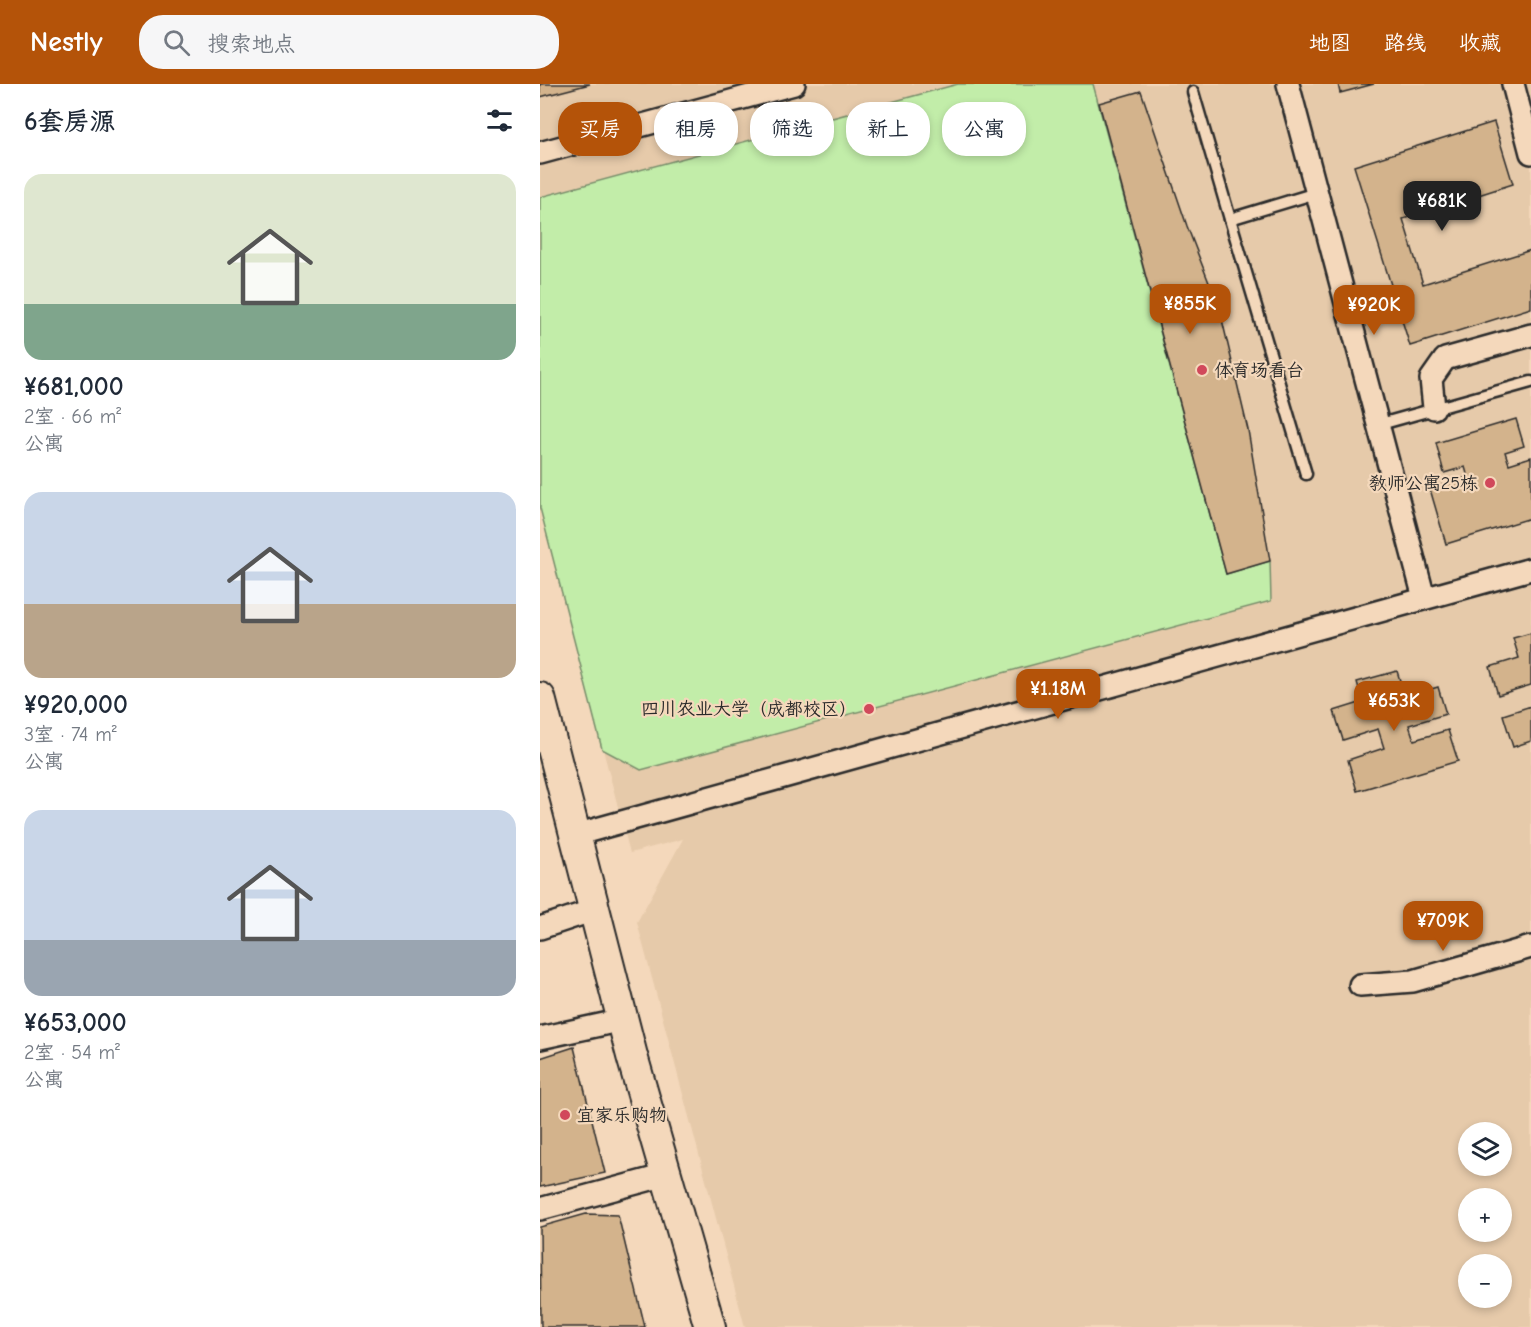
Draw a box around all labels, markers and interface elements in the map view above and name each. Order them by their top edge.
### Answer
search box [139,15,559,69]
text: Nestly [30,26,103,58]
icon: search [160,26,193,59]
text: 搜索地点 [208,31,296,57]
text: 地图 [1309,31,1351,55]
text: 路线 [1384,31,1426,55]
text: 收藏 [1459,31,1501,55]
chip: 买房 [558,102,642,156]
chip: 租房 [654,102,738,156]
chip: 筛选 [750,102,834,156]
chip: 新上 [846,102,930,156]
chip: 公寓 [942,102,1026,156]
icon: filters [483,104,516,137]
text: 6套房源 [24,107,116,137]
pin: ¥681K [1400,181,1484,232]
text: ¥681K [1417,189,1467,212]
icon: home [216,213,324,321]
pin: ¥855K [1148,284,1232,335]
pin: ¥920K [1332,285,1416,336]
text: ¥855K [1164,292,1216,315]
text: ¥920K [1348,293,1400,316]
place label: 体育场看台 [1214,360,1304,381]
marker: 体育场看台 [1195,363,1209,377]
text: ¥681,000 [24,372,124,402]
text: 2室 · 66 m² [24,405,121,428]
text: 公寓 [24,432,64,455]
place label: 教师公寓25栋 [1369,473,1478,494]
marker: 教师公寓25栋 [1483,476,1497,490]
icon: home [216,531,324,639]
pin: ¥1.18M [1009,669,1107,720]
text: ¥1.18M [1030,677,1086,700]
pin: ¥653K [1352,681,1436,732]
text: ¥653K [1368,689,1420,712]
text: ¥920,000 [24,690,128,720]
place label: 四川农业大学（成都校区） [641,699,857,720]
marker: 四川农业大学（成都校区） [862,702,876,716]
text: 3室 · 74 m² [24,723,117,746]
text: 公寓 [24,750,64,773]
icon: home [216,849,324,957]
pin: ¥709K [1401,901,1485,952]
text: ¥709K [1417,909,1469,932]
text: ¥653,000 [24,1008,127,1038]
text: 2室 · 54 m² [24,1041,120,1064]
text: 公寓 [24,1068,64,1091]
place label: 宜家乐购物 [577,1105,667,1126]
marker: 宜家乐购物 [558,1108,572,1122]
map controls [1458,1122,1512,1308]
button: layers [1458,1122,1512,1176]
button: + [1458,1188,1512,1242]
button: − [1458,1254,1512,1308]

